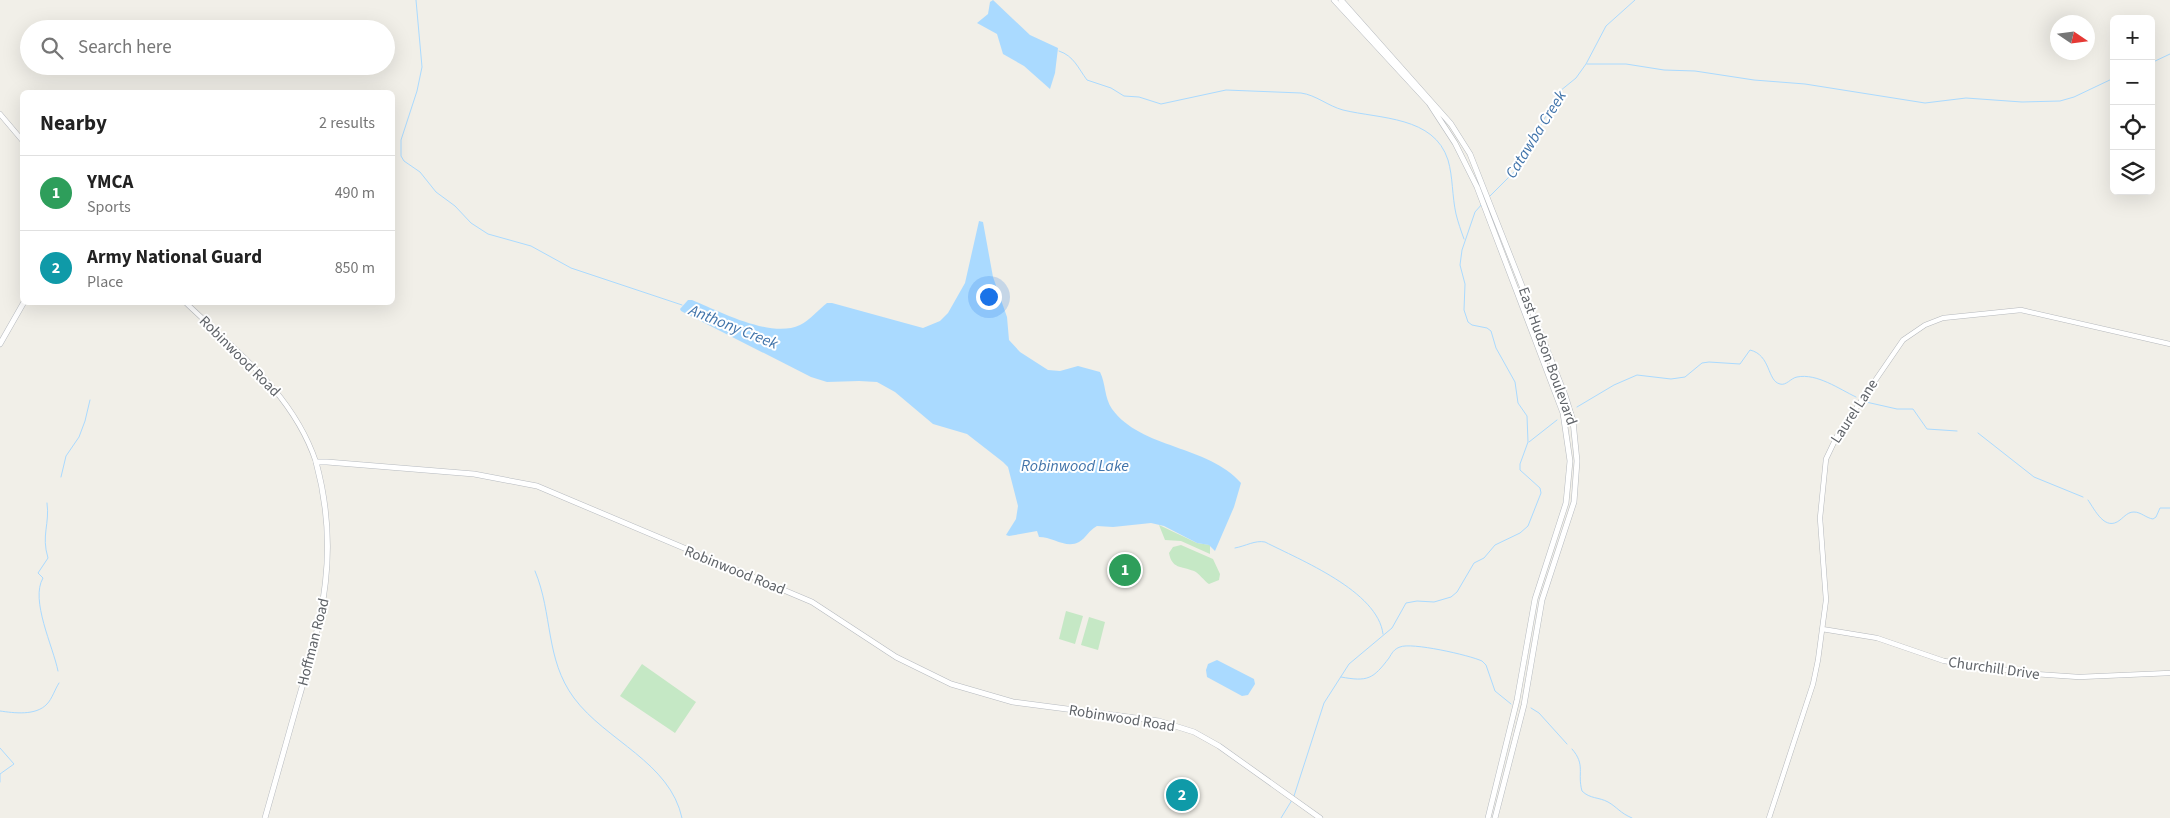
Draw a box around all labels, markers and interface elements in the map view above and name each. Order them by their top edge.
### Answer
north arrow [2050,15,2095,60]
map controls [2110,15,2155,195]
button: + [2110,15,2155,60]
search box [20,20,395,75]
icon: search [38,34,66,62]
text: Search here [78,34,172,61]
button: − [2110,60,2155,105]
water label: Catawba Creek [1500,86,1572,183]
button: locate [2110,105,2155,150]
text: Nearby [40,108,107,138]
text: 2 results [319,112,375,134]
button: layers [2110,150,2155,195]
text: YMCA [87,169,133,196]
text: 1 [52,182,60,204]
text: 490 m [335,182,375,204]
text: Sports [87,196,131,218]
text: Army National Guard [87,244,262,271]
text: 2 [52,257,60,279]
text: 850 m [335,257,375,279]
text: Place [87,271,123,293]
your location [976,284,1002,310]
street label: East Hudson Boulevard [1513,284,1582,428]
water label: Anthony Creek [685,299,782,355]
street label: Robinwood Road [194,311,285,402]
street label: Laurel Lane [1826,375,1883,448]
water label: Robinwood Lake [1021,455,1129,477]
street label: Robinwood Road [681,541,788,600]
pin: 1 [1109,551,1141,589]
street label: Hoffman Road [292,596,335,688]
street label: Churchill Drive [1947,652,2041,685]
street label: Robinwood Road [1067,700,1177,737]
pin: 2 [1166,776,1198,814]

